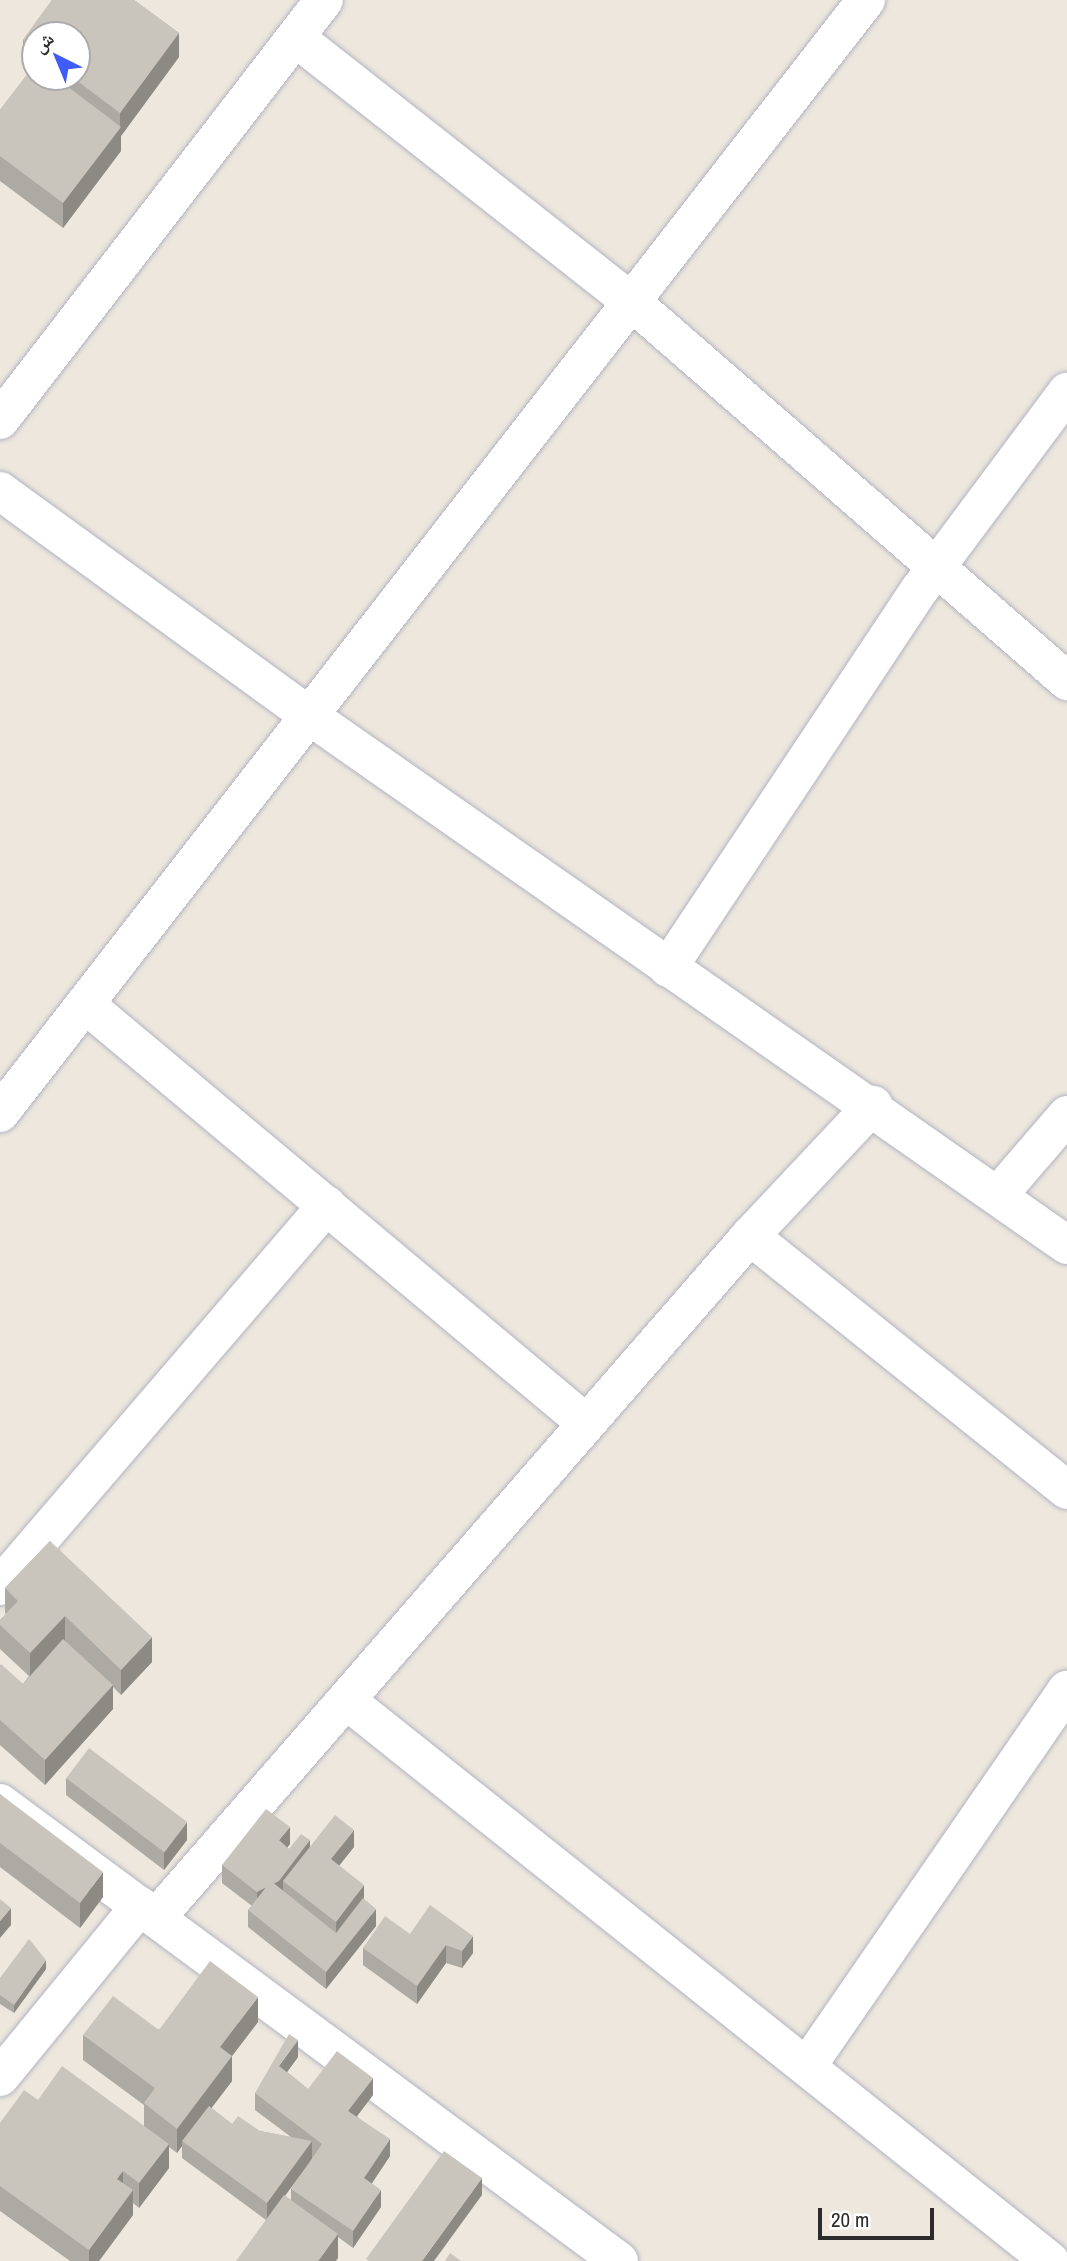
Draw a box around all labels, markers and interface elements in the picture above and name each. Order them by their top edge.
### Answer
north arrow [21,21,91,91]
text: ش [27,26,59,58]
scale bar [822,2194,937,2238]
text: 20 m [831,2205,869,2234]

